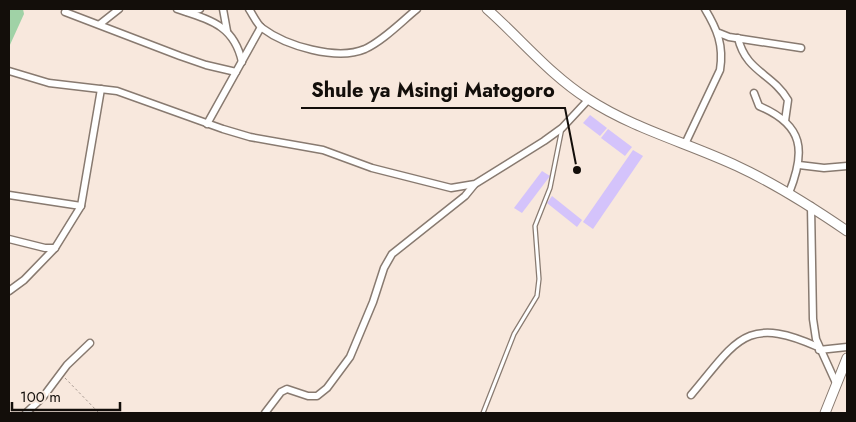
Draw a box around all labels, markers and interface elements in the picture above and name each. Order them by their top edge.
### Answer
callout: Shule ya Msingi Matogoro [301,73,565,108]
text: Shule ya Msingi Matogoro [311,76,555,105]
scale bar [12,380,120,412]
text: 100 m [20,386,61,408]

